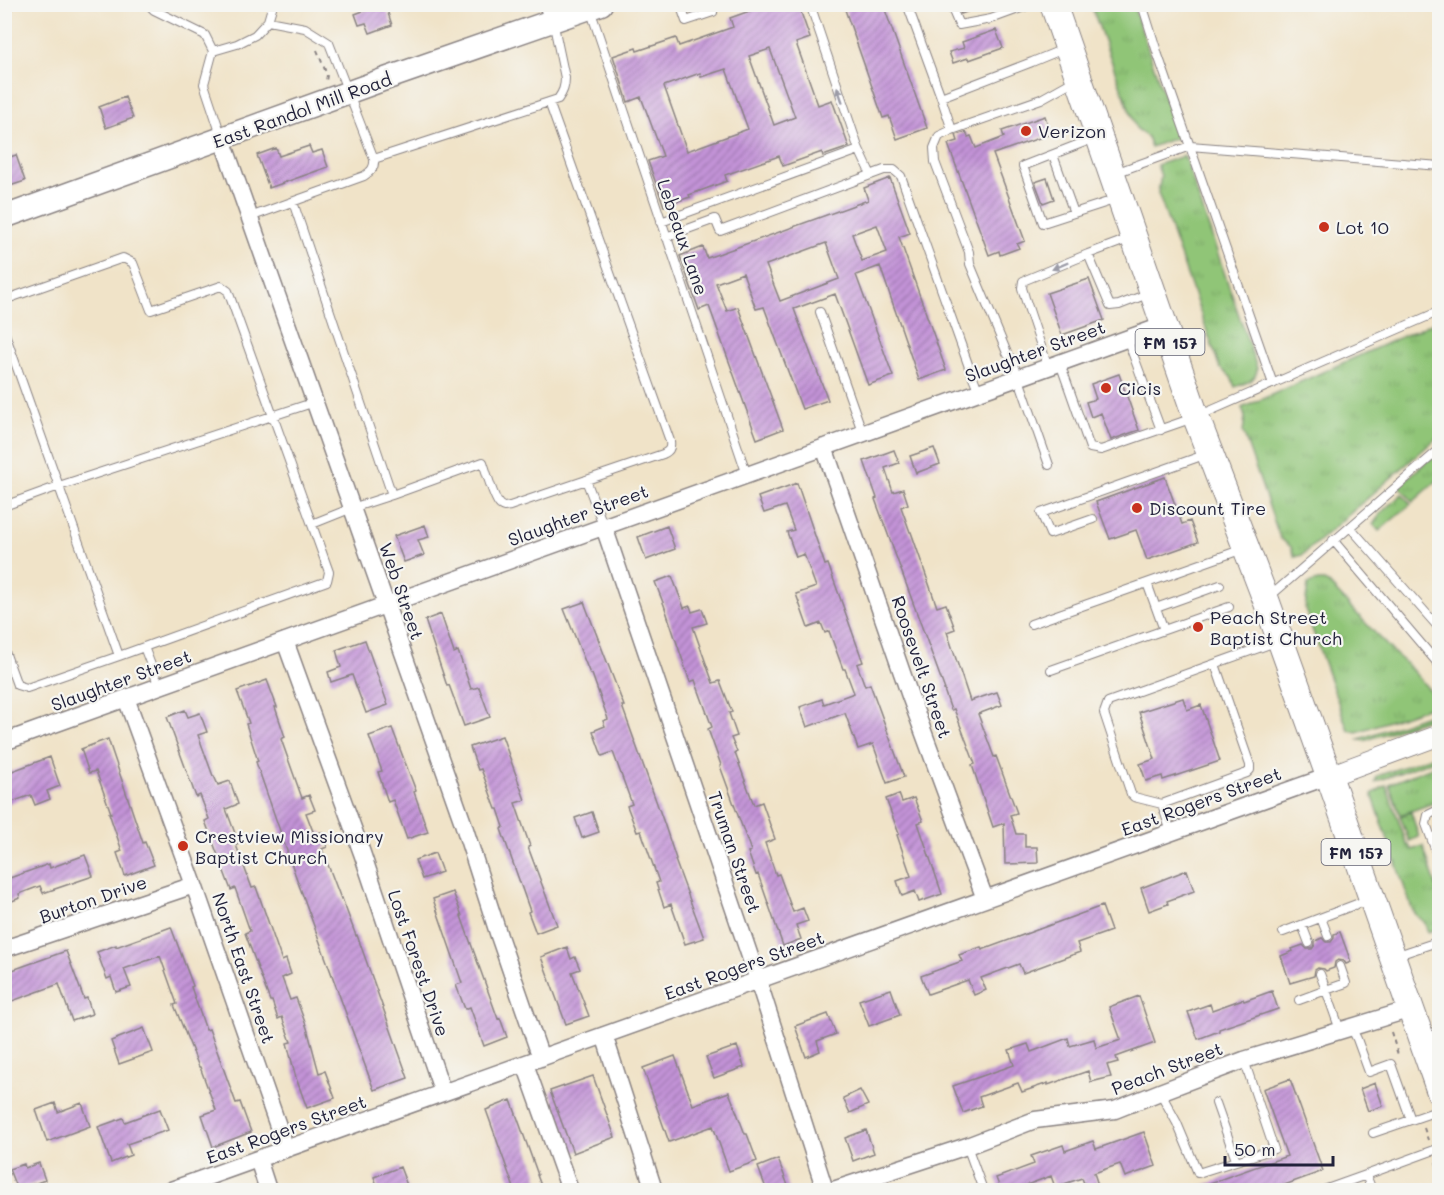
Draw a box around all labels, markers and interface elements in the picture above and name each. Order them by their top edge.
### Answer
street label: East Randol Mill Road [209,66,395,154]
one-way arrow [835,86,845,104]
place label: Verizon [1038,119,1106,143]
marker: Verizon [1019,124,1033,138]
street label: Lebeaux Lane [652,176,714,298]
place label: Lot 10 [1336,215,1389,239]
marker: Lot 10 [1317,220,1331,234]
one-way arrow [1051,262,1069,271]
street label: Slaughter Street [962,315,1108,387]
road number: FM 157 [1136,329,1204,355]
place label: Cicis [1118,376,1161,400]
marker: Cicis [1099,381,1113,395]
street label: Slaughter Street [505,479,651,551]
place label: Discount Tire [1149,496,1266,520]
marker: Discount Tire [1130,501,1144,515]
street label: Web Street [374,539,430,643]
street label: Roosevelt Street [886,593,958,741]
place label: Peach Street Baptist Church [1210,605,1342,650]
marker: Peach Street Baptist Church [1191,620,1205,634]
street label: Slaughter Street [48,644,194,716]
street label: East Rogers Street [1118,761,1284,841]
street label: Truman Street [703,788,767,916]
place label: Crestview Missionary Baptist Church [195,824,384,869]
marker: Crestview Missionary Baptist Church [176,839,190,853]
road number: FM 157 [1322,839,1390,865]
street label: Burton Drive [36,869,150,929]
street label: Lost Forest Drive [383,887,455,1039]
street label: North East Street [207,889,281,1047]
street label: East Rogers Street [661,925,827,1005]
street label: Peach Street [1108,1036,1226,1100]
street label: East Rogers Street [203,1089,369,1169]
scale bar [1225,1129,1333,1167]
text: 50 m [1234,1137,1276,1161]

